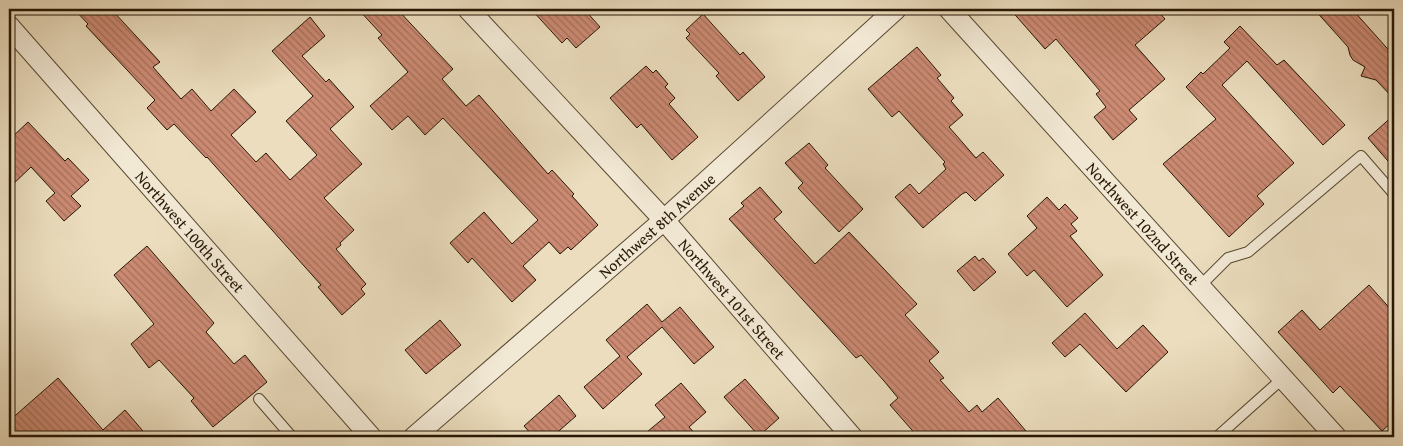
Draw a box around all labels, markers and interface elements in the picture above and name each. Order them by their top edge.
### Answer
street label: Northwest 102nd Street [1081,156,1205,291]
street label: Northwest 100th Street [130,165,251,298]
street label: Northwest 8th Avenue [593,167,721,284]
street label: Northwest 101st Street [673,233,792,365]

